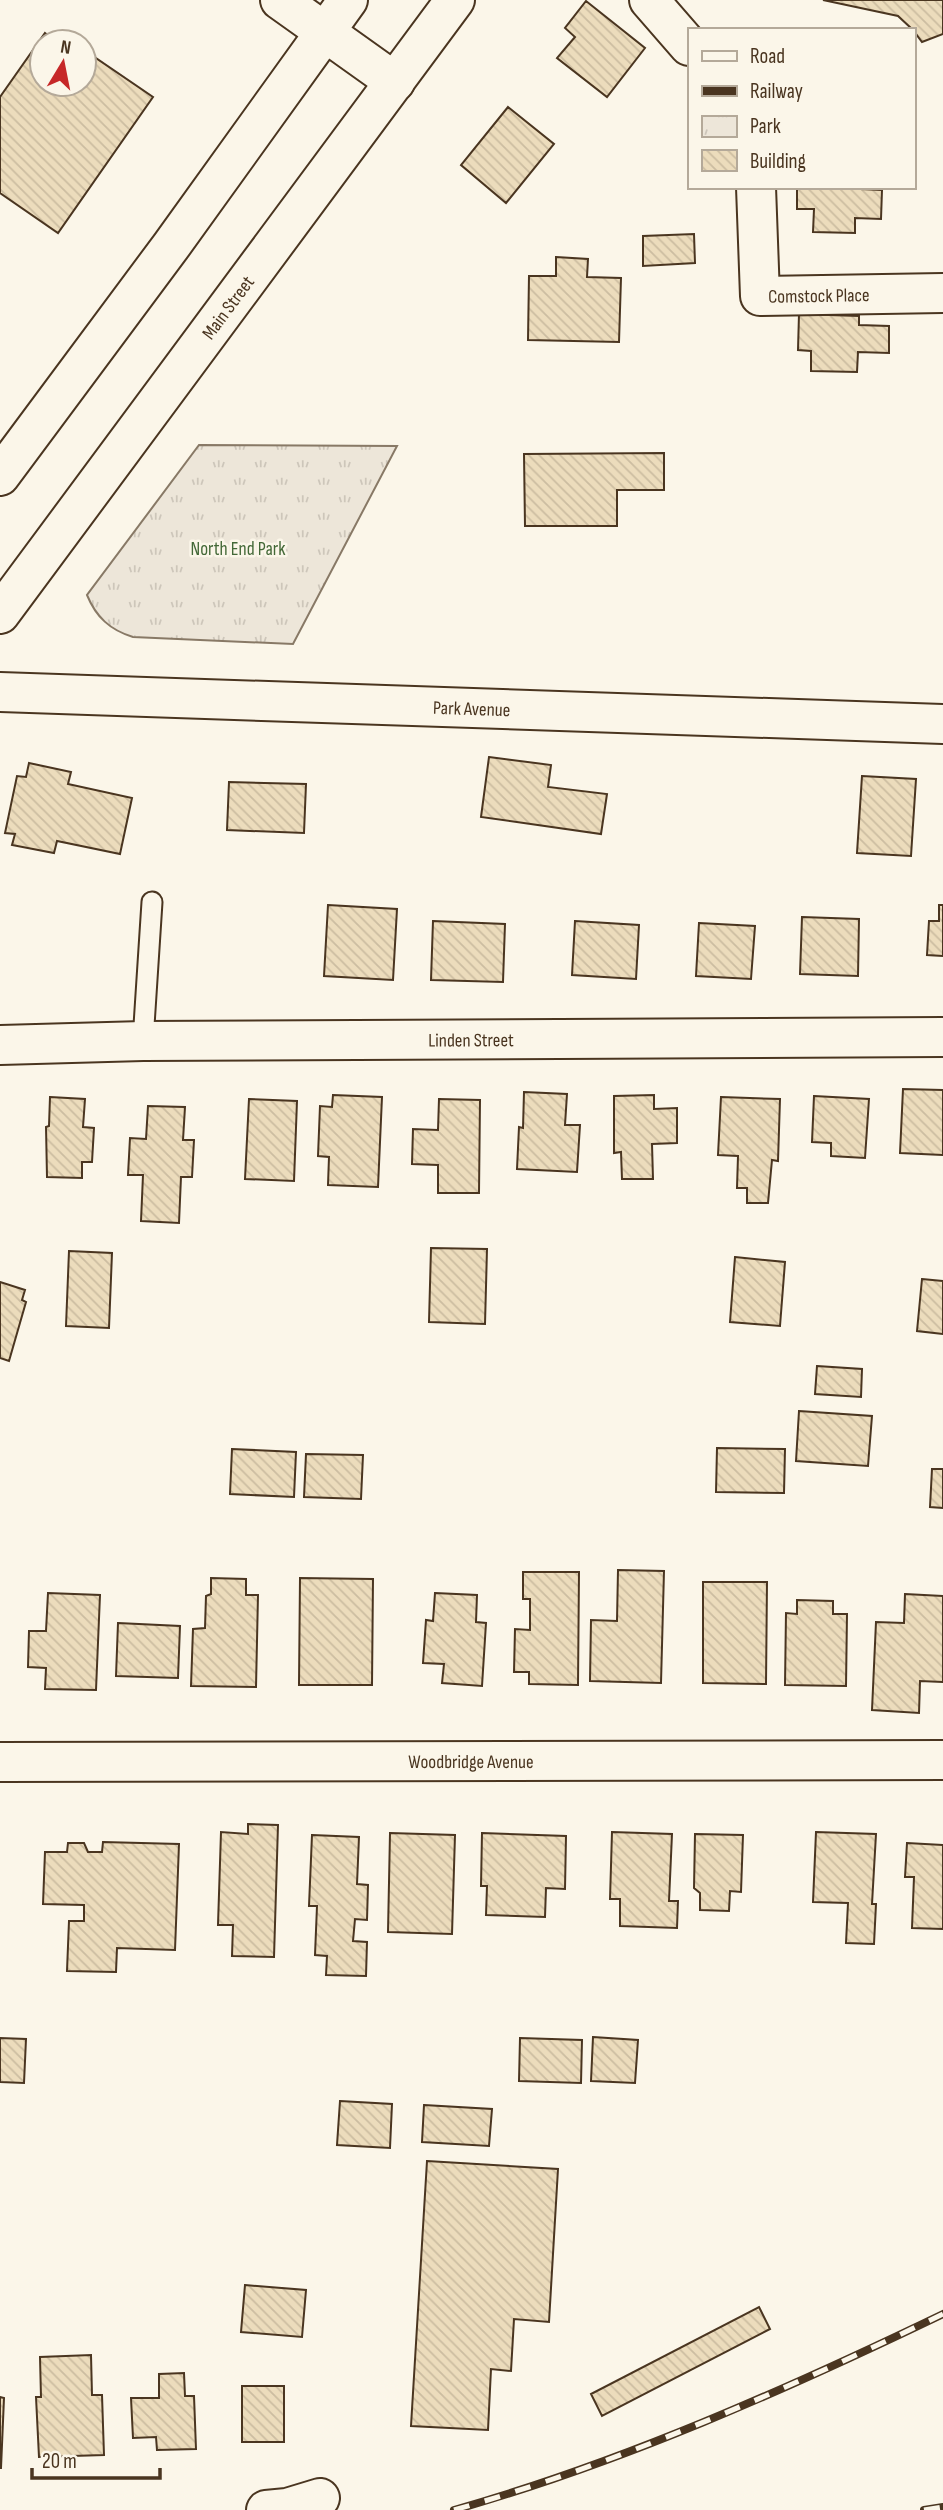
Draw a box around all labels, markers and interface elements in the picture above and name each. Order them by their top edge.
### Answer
north arrow [28,28,98,98]
legend [688,28,915,189]
text: N [59,36,73,60]
text: Road [750,44,785,69]
text: Railway [750,79,803,104]
text: Park [750,114,781,139]
text: Building [750,149,806,174]
street label: Main Street [198,271,260,344]
street label: Comstock Place [768,284,870,309]
park label: North End Park [191,538,286,561]
street label: Park Avenue [433,697,511,722]
street label: Linden Street [428,1029,514,1053]
street label: Woodbridge Avenue [408,1751,534,1774]
scale bar [32,2436,159,2480]
text: 20 m [42,2449,77,2474]

